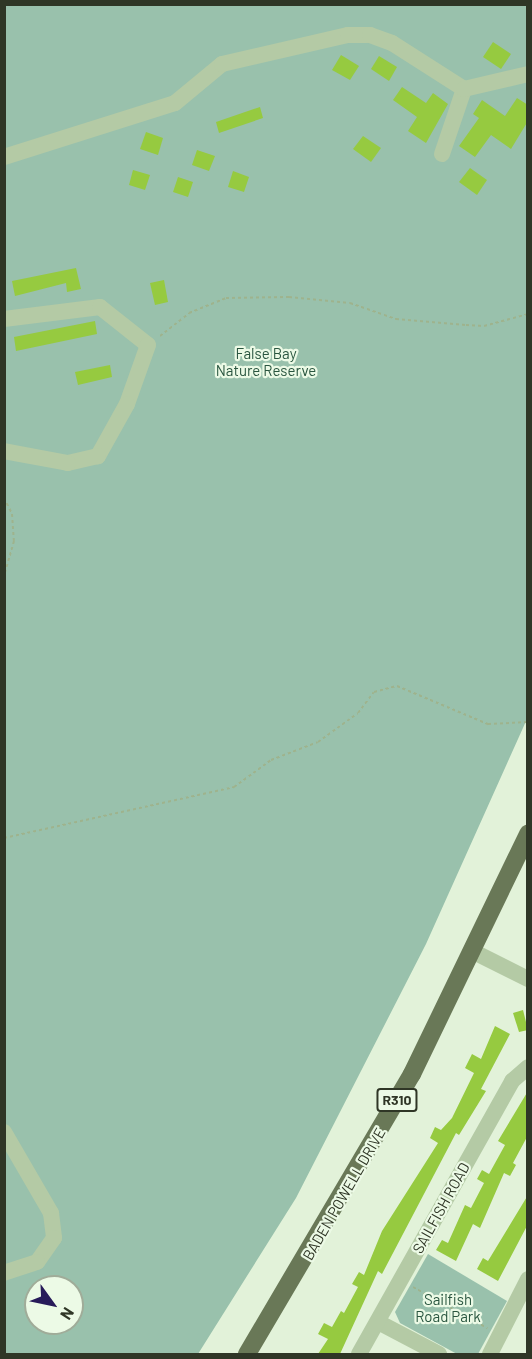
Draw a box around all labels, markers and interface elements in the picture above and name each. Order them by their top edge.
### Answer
park label: False Bay Nature Reserve [216,344,316,379]
road number: R310 [376,1089,418,1111]
street label: BADEN POWELL DRIVE [299,1125,389,1263]
street label: SAILFISH ROAD [409,1159,473,1257]
north arrow [24,1275,84,1335]
park label: Sailfish Road Park [415,1290,481,1325]
text: N [57,1304,79,1324]

